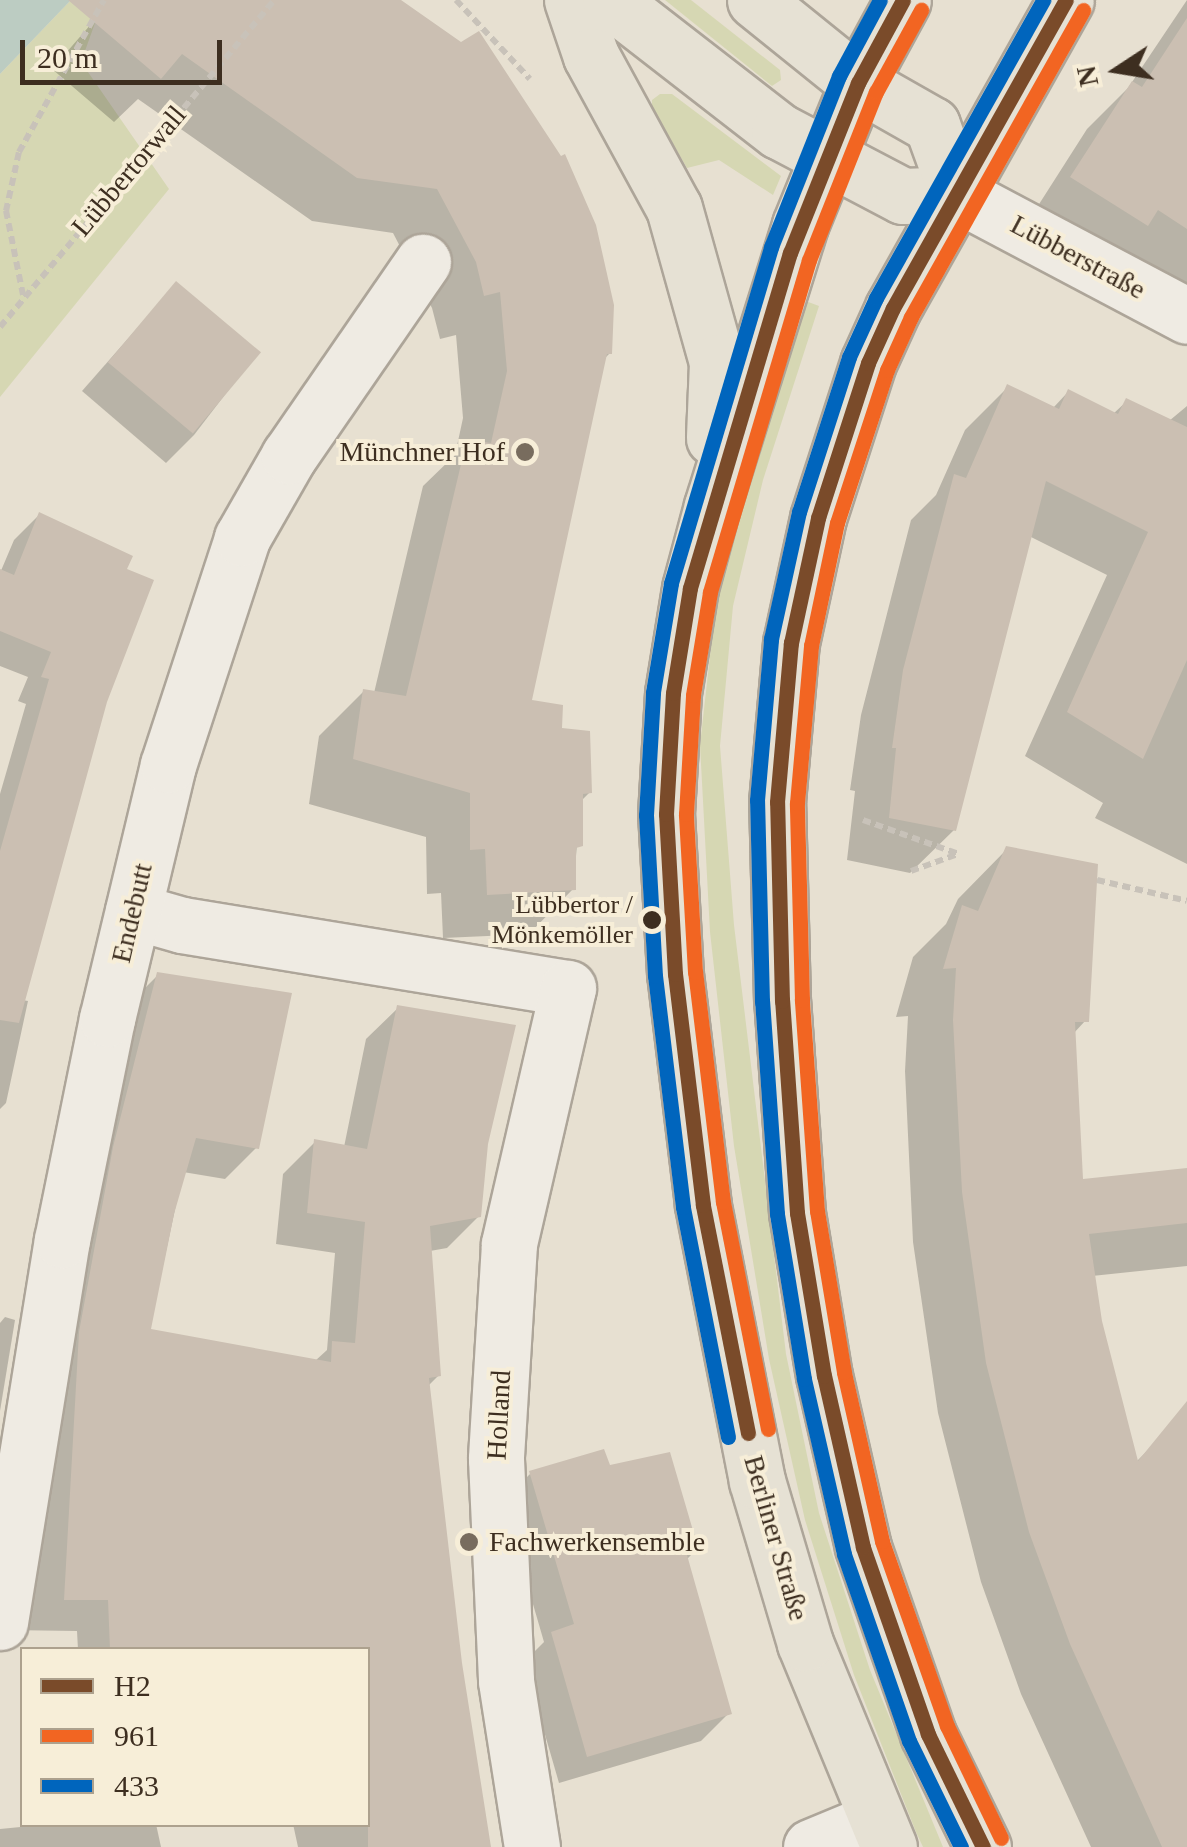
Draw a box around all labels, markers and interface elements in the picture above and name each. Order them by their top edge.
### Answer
scale bar [25,20,228,82]
north arrow [1067,20,1167,120]
text: 20 m [37,41,98,74]
text: N [1070,63,1104,89]
street label: Lübbertorwall [65,99,193,243]
street label: Lübberstraße [1005,207,1151,307]
place label: Münchner Hof [339,435,505,469]
marker: Münchner Hof [514,441,536,463]
street label: Endebutt [104,860,160,966]
place label: Lübbertor / Mönkemöller [491,889,633,950]
marker: Lübbertor / Mönkemöller [642,910,662,930]
street label: Holland [480,1369,518,1461]
street label: Berliner Straße [736,1452,816,1624]
place label: Fachwerkensemble [489,1525,705,1559]
marker: Fachwerkensemble [458,1531,480,1553]
legend [20,1647,370,1827]
text: H2 [114,1669,151,1702]
text: 961 [114,1719,159,1752]
text: 433 [114,1769,159,1802]

